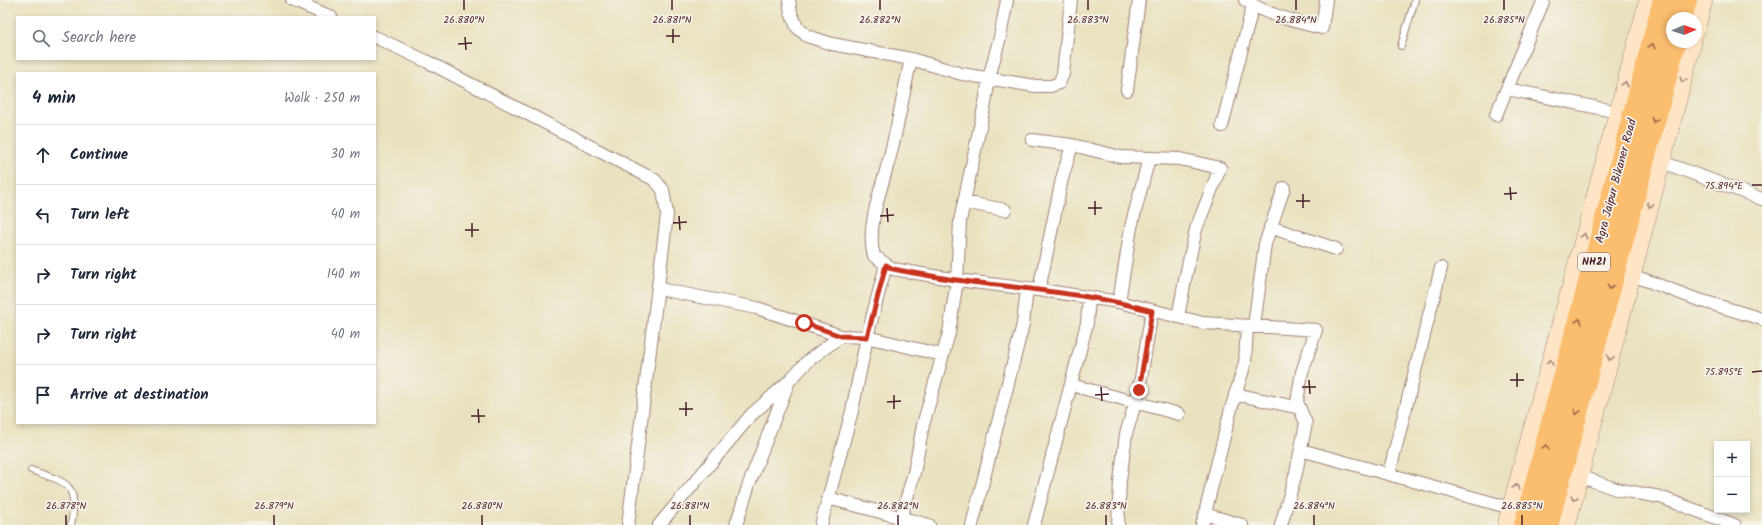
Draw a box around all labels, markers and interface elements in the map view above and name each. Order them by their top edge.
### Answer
text: 26.880°N [444,12,485,28]
text: 26.881°N [652,12,692,28]
text: 26.882°N [859,12,901,28]
text: 26.883°N [1067,12,1109,28]
text: 26.884°N [1275,12,1317,28]
text: 26.885°N [1483,12,1525,28]
north arrow [1666,12,1702,48]
search box [16,16,376,60]
text: Search here [62,26,136,50]
icon: search [30,27,52,49]
one-way arrow [1647,43,1655,50]
one-way arrow [1679,76,1688,83]
one-way arrow [1621,81,1629,87]
text: 4 min [32,85,76,112]
text: Walk · 250 m [284,88,360,109]
street label: Agra Jaipur Bikaner Road [1590,116,1642,245]
one-way arrow [1650,116,1659,123]
text: Continue [70,143,128,167]
icon: ahead [32,144,54,166]
text: 30 m [331,144,360,165]
text: 75.894°E [1705,178,1744,194]
one-way arrow [1646,202,1655,209]
text: Turn left [70,203,130,227]
icon: left [32,204,54,226]
text: 40 m [331,204,360,225]
one-way arrow [1579,233,1588,240]
road number: NH21 [1578,253,1610,271]
text: Turn right [70,263,137,287]
icon: right [32,264,54,286]
text: 140 m [327,264,360,285]
one-way arrow [1606,283,1615,290]
route start [795,314,813,332]
one-way arrow [1574,318,1583,325]
text: Turn right [70,323,137,347]
icon: right [32,324,54,346]
text: 40 m [331,324,360,345]
one-way arrow [1606,355,1615,362]
one-way arrow [1545,359,1554,366]
text: 75.895°E [1705,364,1744,380]
route end [1130,381,1148,399]
text: Arrive at destination [70,383,209,407]
icon: arrive [32,384,54,406]
one-way arrow [1573,408,1582,415]
map controls [1714,441,1750,513]
button: + [1714,441,1750,477]
one-way arrow [1541,443,1550,450]
button: − [1714,477,1750,513]
one-way arrow [1511,484,1520,491]
one-way arrow [1570,494,1578,501]
text: 26.878°N [46,498,86,514]
text: 26.879°N [254,498,294,514]
text: 26.880°N [462,498,503,514]
text: 26.881°N [670,498,710,514]
text: 26.882°N [877,498,919,514]
text: 26.883°N [1085,498,1127,514]
text: 26.884°N [1293,498,1335,514]
text: 26.885°N [1501,498,1543,514]

